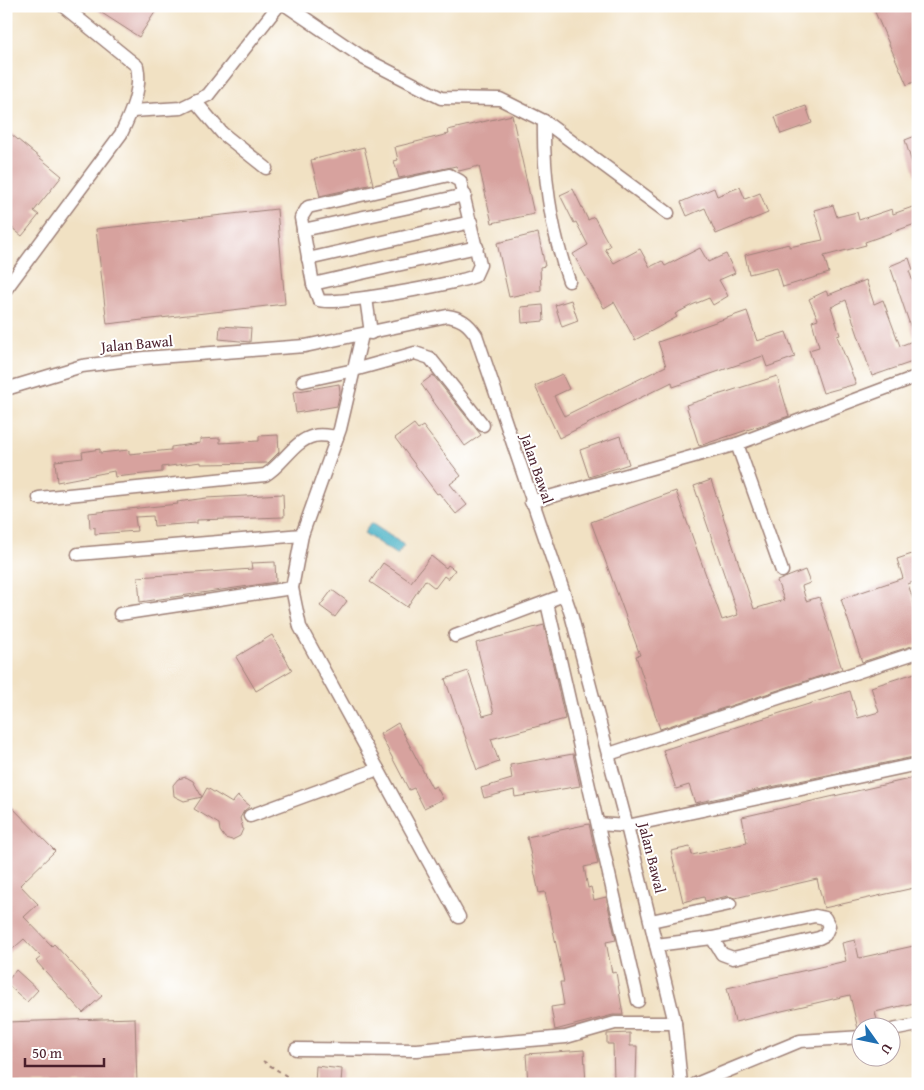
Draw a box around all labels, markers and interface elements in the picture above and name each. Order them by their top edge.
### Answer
street label: Jalan Bawal [98,330,174,357]
street label: Jalan Bawal [515,430,559,506]
street label: Jalan Bawal [633,818,671,895]
north arrow [852,1018,902,1068]
scale bar [25,1035,104,1067]
text: U [876,1040,898,1059]
text: 50 m [32,1042,63,1063]

